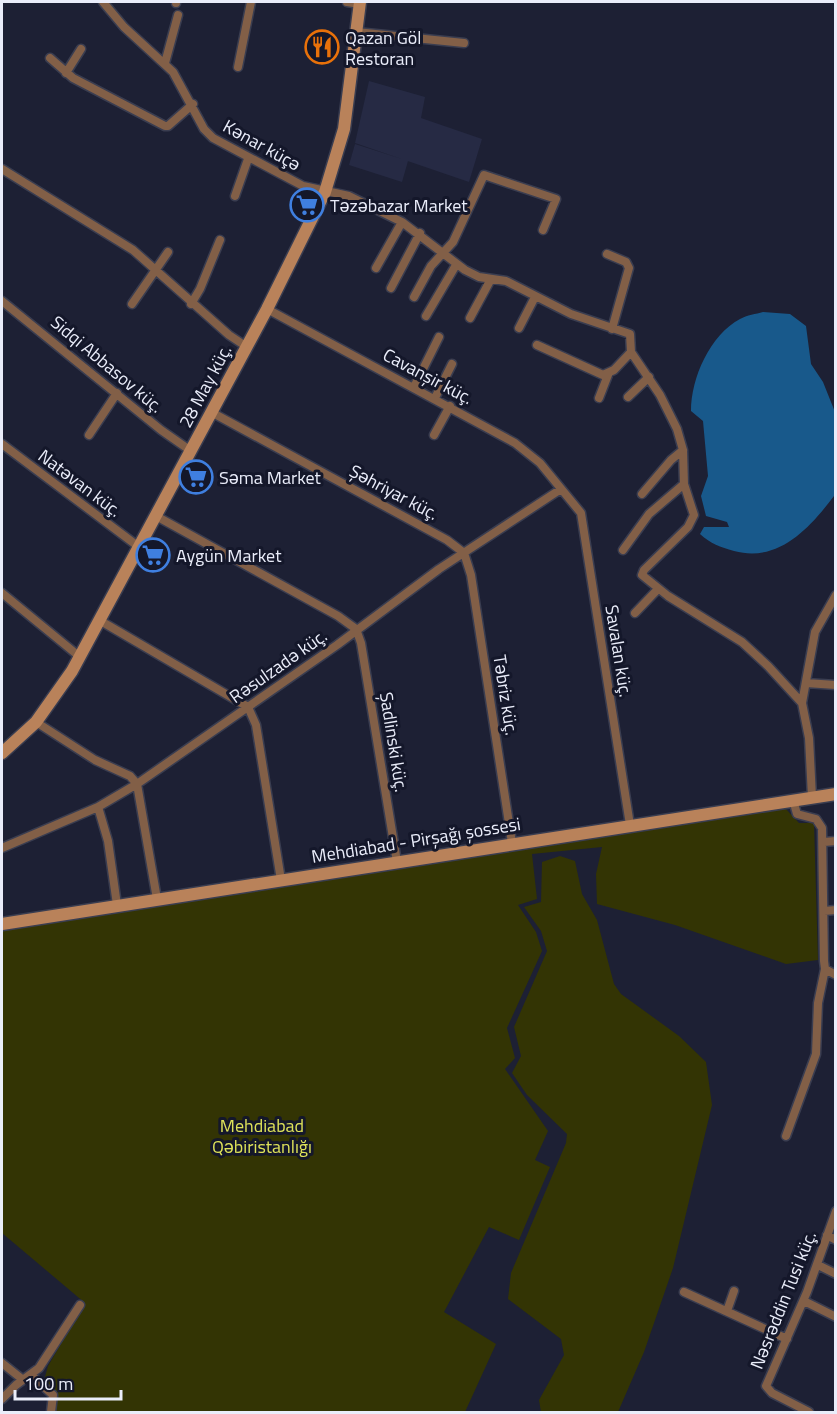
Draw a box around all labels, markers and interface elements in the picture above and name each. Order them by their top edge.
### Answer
place label: Qazan Göl Restoran [345,24,421,72]
restaurant icon: Qazan Göl Restoran [304,29,340,65]
street label: Kənar küçə [218,113,306,177]
supermarket icon: Təzəbazar Market [289,187,325,223]
place label: Təzəbazar Market [330,192,468,219]
street label: Sidqi Abbasov küç. [45,309,169,419]
street label: 28 May küç. [172,340,238,432]
street label: Cavanşir küç. [378,341,478,411]
street label: Natəvan küç. [33,443,127,523]
street label: Şəhriyar küç. [345,457,443,527]
supermarket icon: Səma Market [178,459,214,495]
place label: Səma Market [219,464,322,491]
supermarket icon: Aygün Market [135,537,171,573]
place label: Aygün Market [176,542,282,569]
street label: Savalan küç. [598,603,640,699]
street label: Rəsulzadə küç. [224,622,332,710]
street label: Təbriz küç. [486,653,526,737]
street label: Şadlinski küç. [373,690,415,794]
street label: Mehdiabad - Pirşağı şossesi [309,810,523,870]
park label: Mehdiabad Qəbiristanlığı [212,1112,312,1160]
street label: Nəsrəddin Tusi küç. [743,1227,823,1373]
scale bar [15,1363,122,1401]
text: 100 m [24,1370,73,1397]

